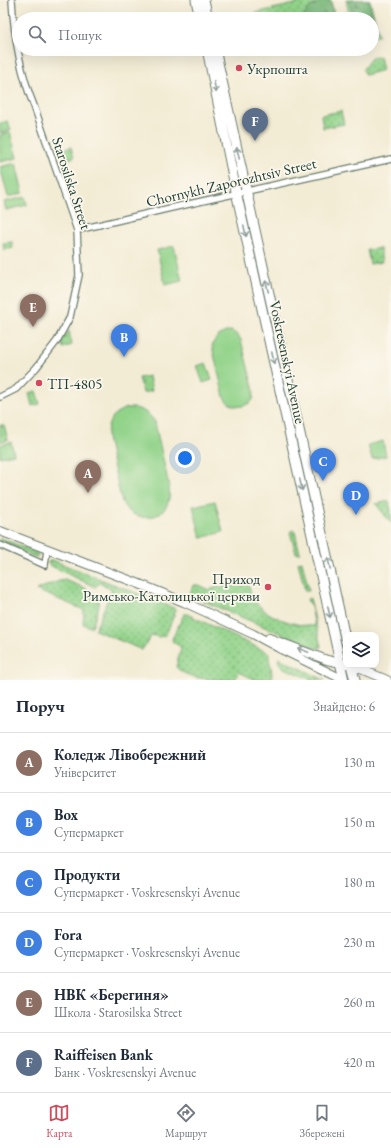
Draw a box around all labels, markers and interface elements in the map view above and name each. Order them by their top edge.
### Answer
search box [12,12,379,56]
icon: search [26,23,48,45]
text: Пошук [58,25,102,44]
place label: Укрпошта [246,59,308,78]
marker: Укрпошта [234,63,244,73]
one-way arrow [211,80,219,93]
pin: F [242,108,268,141]
street label: Starosilska Street [48,134,96,232]
one-way arrow [233,147,241,160]
street label: Chornykh Zaporozhtsiv Street [144,153,318,211]
one-way arrow [242,224,250,237]
one-way arrow [263,280,271,293]
pin: E [20,294,46,327]
street label: Voskresenskyi Avenue [266,299,310,426]
pin: B [111,324,137,357]
one-way arrow [270,351,278,364]
place label: ТП-4805 [47,374,102,393]
marker: ТП-4805 [34,378,44,388]
your location [175,448,195,468]
pin: C [310,448,336,481]
pin: A [75,460,101,493]
one-way arrow [298,478,306,491]
pin: D [343,482,369,515]
one-way arrow [324,557,332,570]
place label: Приход Римсько-Католицької церкви [83,569,260,605]
marker: Приход Римсько-Католицької церкви [263,582,273,592]
one-way arrow [326,605,334,618]
map controls [343,632,379,668]
button: layers [343,632,379,668]
one-way arrow [298,646,310,654]
text: Поруч [16,695,65,717]
text: Знайдено: 6 [313,698,375,715]
text: Коледж Лівобережний [54,745,206,764]
text: A [24,754,34,771]
text: 130 m [344,754,375,771]
text: Університет [54,764,116,781]
text: Box [54,805,78,824]
text: B [25,814,33,831]
text: 150 m [344,814,375,831]
text: Супермаркет [54,824,124,841]
text: Продукти [54,865,120,884]
text: C [24,874,34,891]
text: 180 m [344,874,375,891]
text: Супермаркет · Voskresenskyi Avenue [54,884,240,901]
text: Fora [54,925,82,944]
text: D [24,934,34,951]
text: 230 m [344,934,375,951]
text: Супермаркет · Voskresenskyi Avenue [54,944,240,961]
text: НВК «Берегиня» [54,985,169,1004]
text: E [25,994,33,1011]
text: 260 m [344,994,375,1011]
text: Школа · Starosilska Street [54,1004,182,1021]
text: Raiffeisen Bank [54,1045,153,1064]
text: F [25,1054,33,1071]
text: 420 m [344,1054,375,1071]
text: Банк · Voskresenskyi Avenue [54,1064,196,1081]
tab: Карта [46,1102,73,1140]
tab: Маршрут [165,1102,207,1140]
tab: Збережені [300,1102,345,1140]

